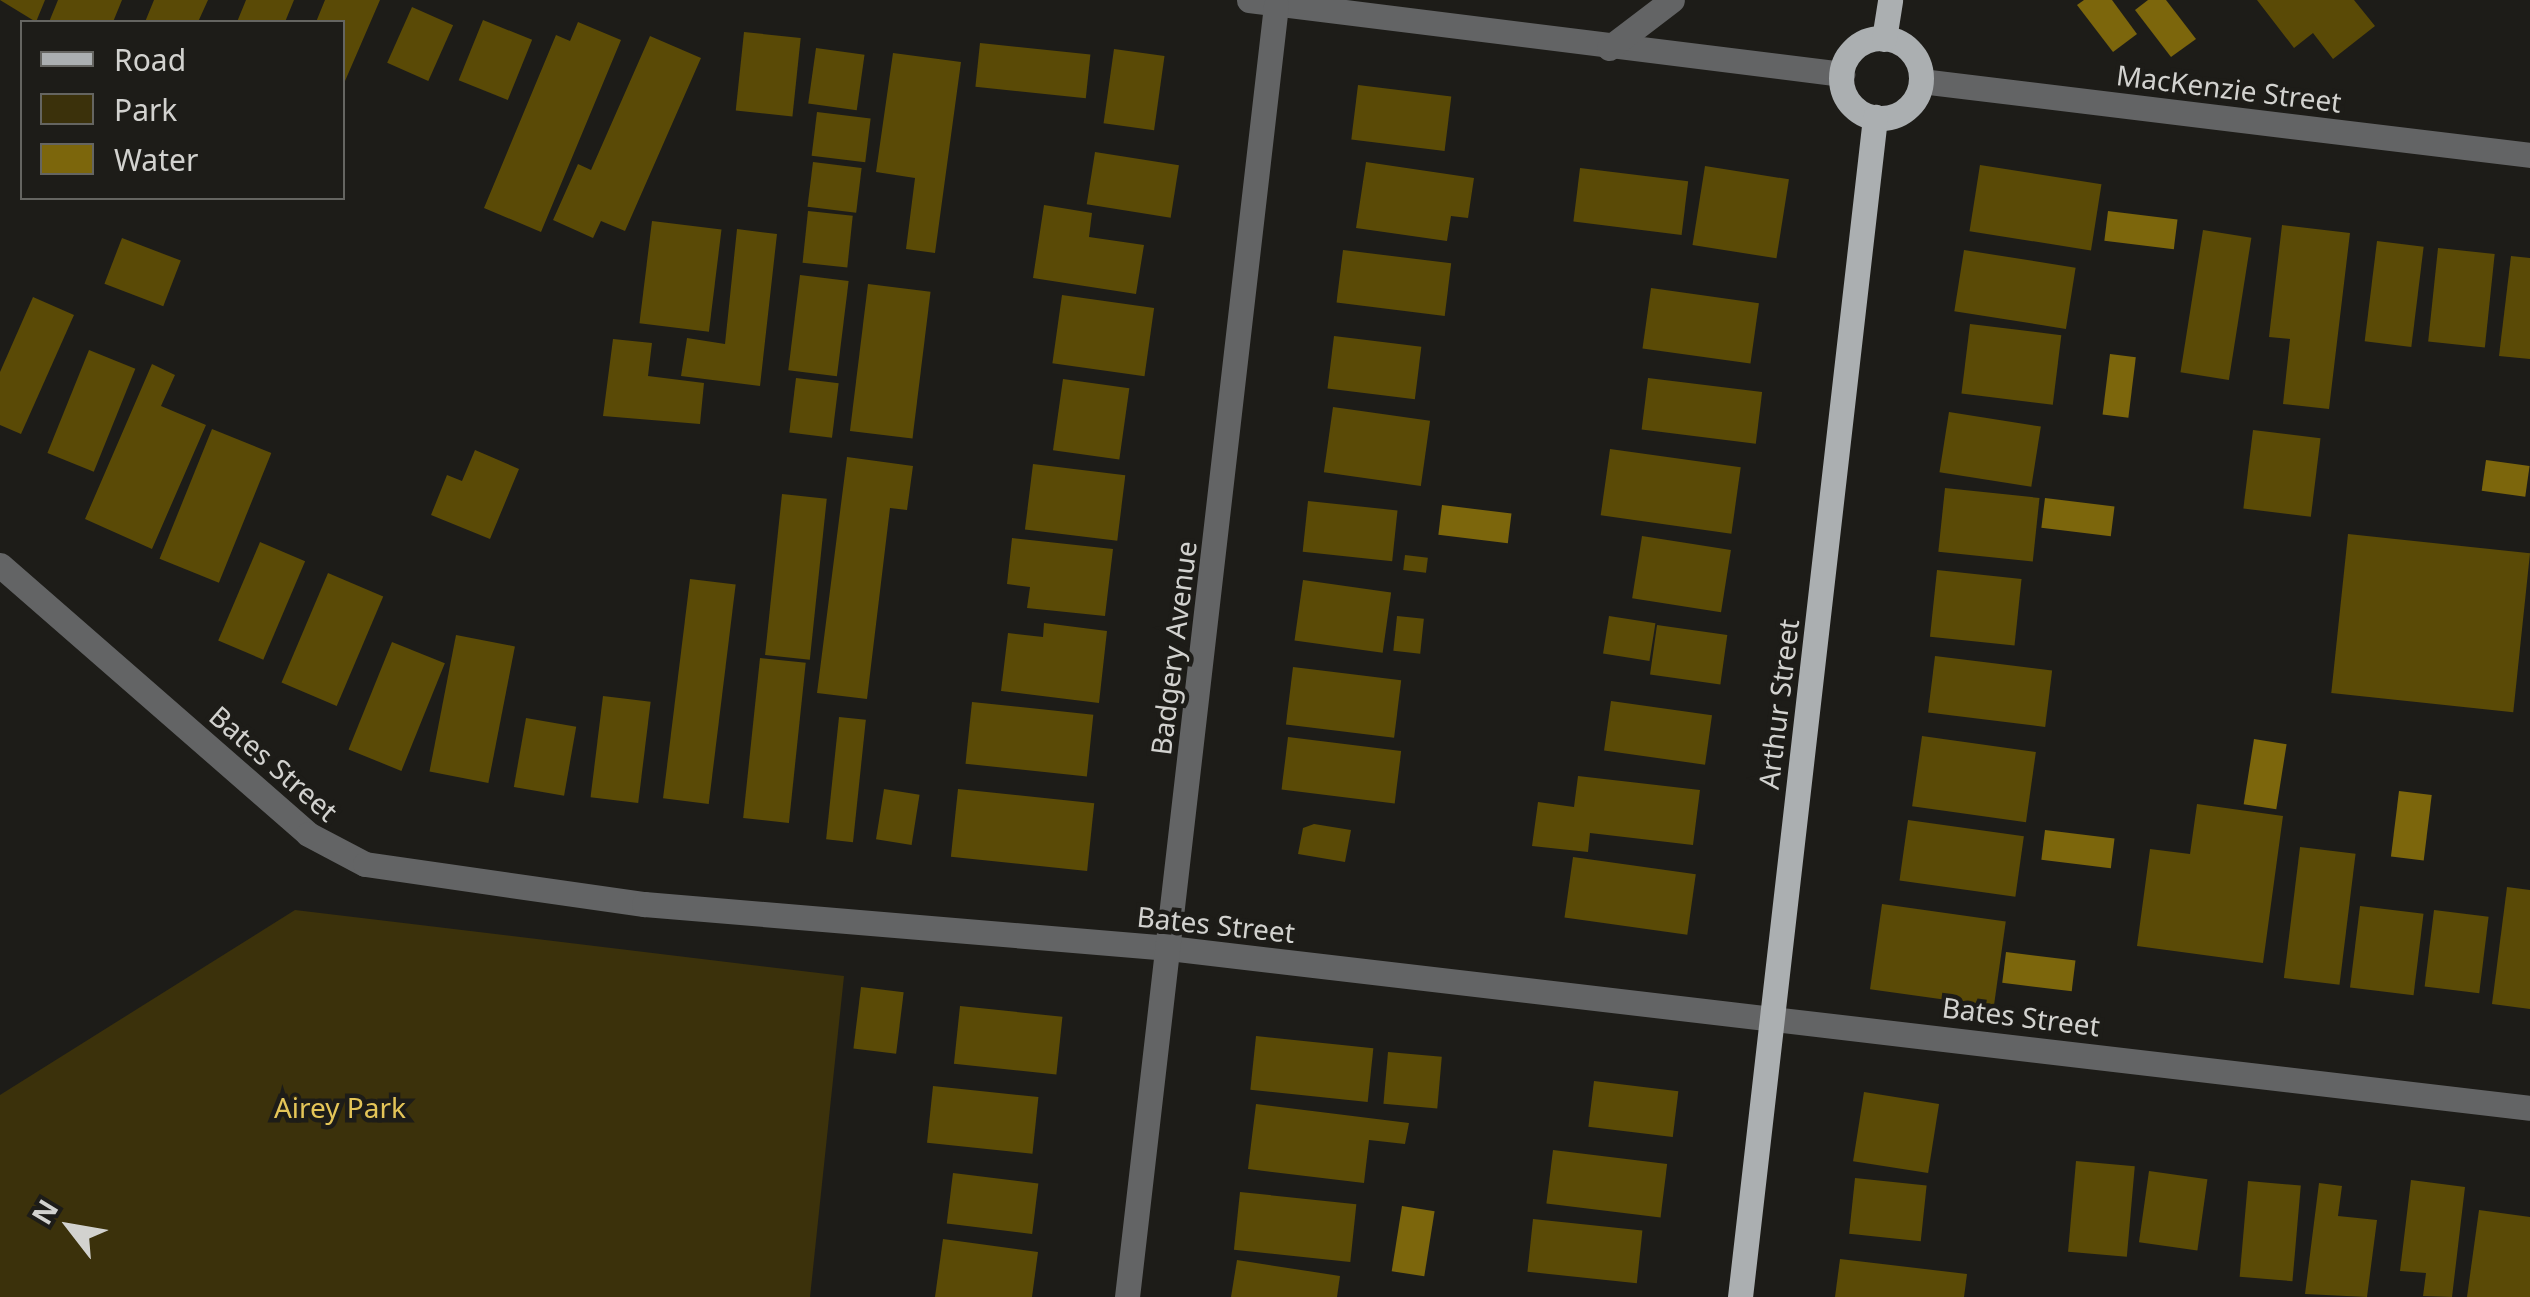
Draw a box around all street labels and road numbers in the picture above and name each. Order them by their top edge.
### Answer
street label: MacKenzie Street [2114,58,2344,118]
street label: Badgery Avenue [1143,539,1203,757]
street label: Arthur Street [1751,617,1805,791]
street label: Bates Street [203,698,345,828]
street label: Bates Street [1135,899,1297,949]
street label: Bates Street [1940,990,2102,1042]

